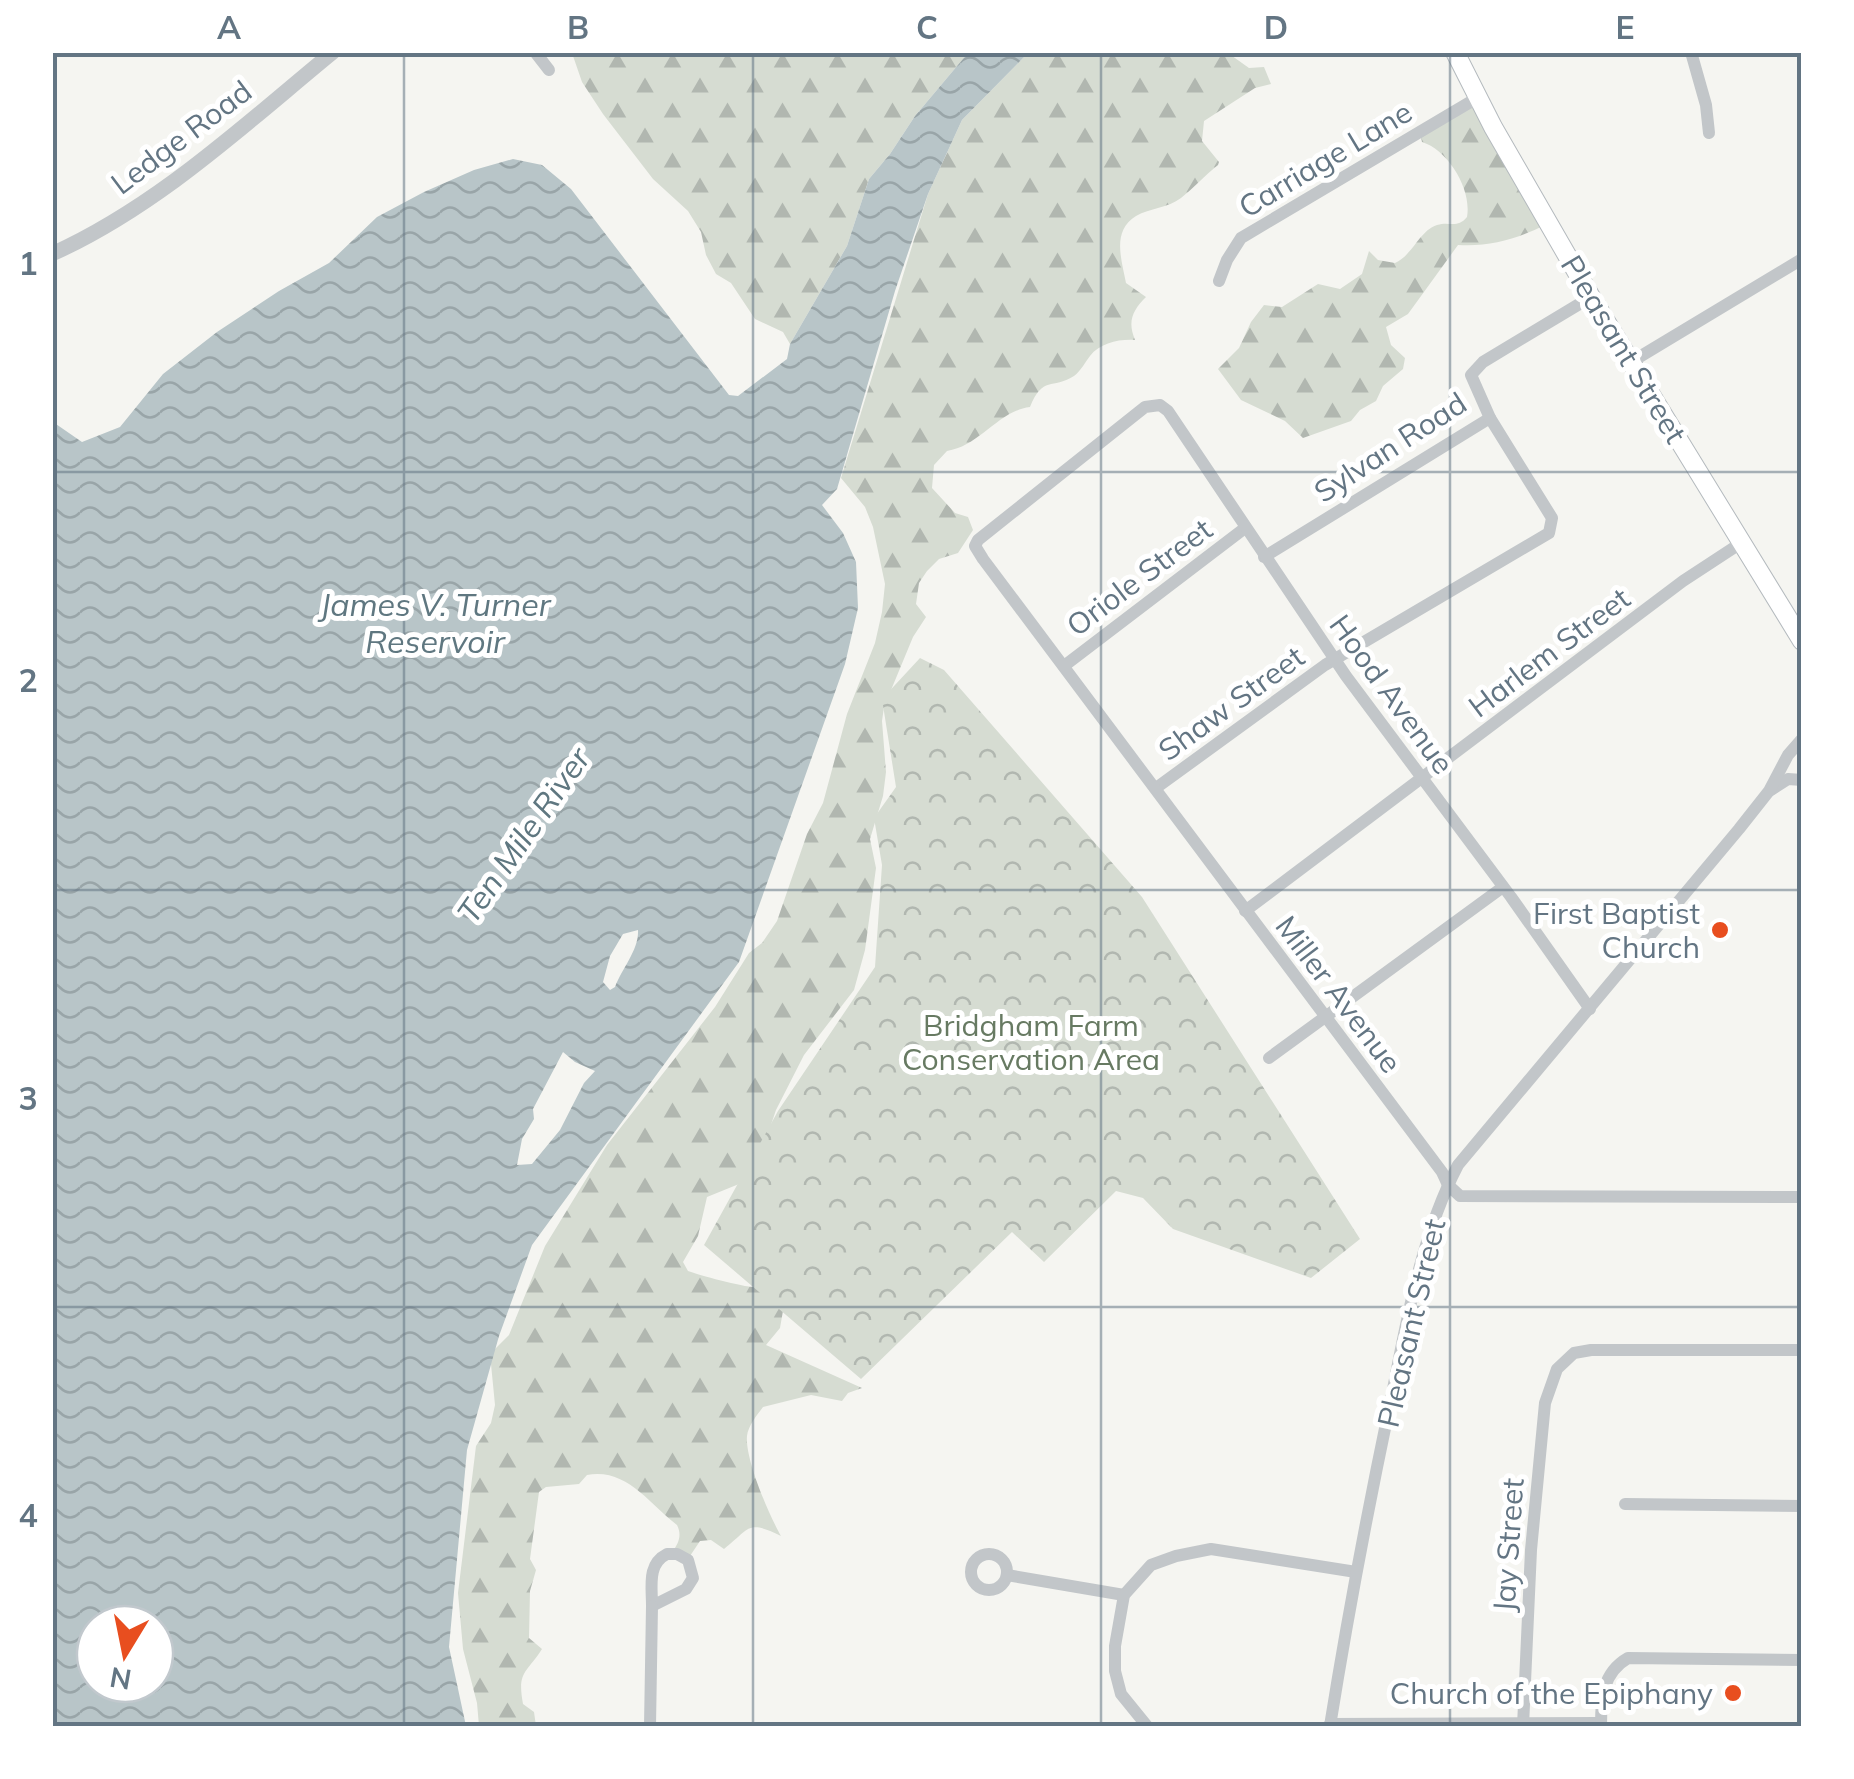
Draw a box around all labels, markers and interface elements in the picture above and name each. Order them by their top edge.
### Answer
text: A [217,7,241,47]
text: B [567,7,589,47]
text: C [916,7,938,47]
text: D [1264,7,1288,47]
text: E [1615,7,1635,47]
street label: Ledge Road [103,72,259,202]
street label: Carriage Lane [1231,92,1419,226]
text: 1 [18,243,38,283]
street label: Pleasant Street [1553,248,1695,450]
street label: Sylvan Road [1307,384,1473,510]
street label: Oriole Street [1059,510,1219,644]
street label: Harlem Street [1461,579,1637,725]
water label: James V. Turner Reservoir [317,584,552,661]
street label: Hood Avenue [1322,607,1462,781]
street label: Shaw Street [1151,637,1311,769]
text: 2 [18,660,38,700]
water label: Ten Mile River [448,738,599,931]
place label: First Baptist Church [1533,894,1700,966]
street label: Miller Avenue [1268,908,1410,1080]
marker: First Baptist Church [1709,919,1731,941]
park label: Bridgham Farm Conservation Area [902,1006,1160,1078]
text: 3 [18,1078,38,1118]
street label: Pleasant Street [1369,1215,1453,1431]
street label: Jay Street [1484,1477,1532,1613]
text: 4 [18,1495,38,1535]
north arrow [75,1604,175,1704]
text: N [107,1660,134,1698]
place label: Church of the Epiphany [1390,1674,1713,1712]
marker: Church of the Epiphany [1722,1682,1744,1704]

